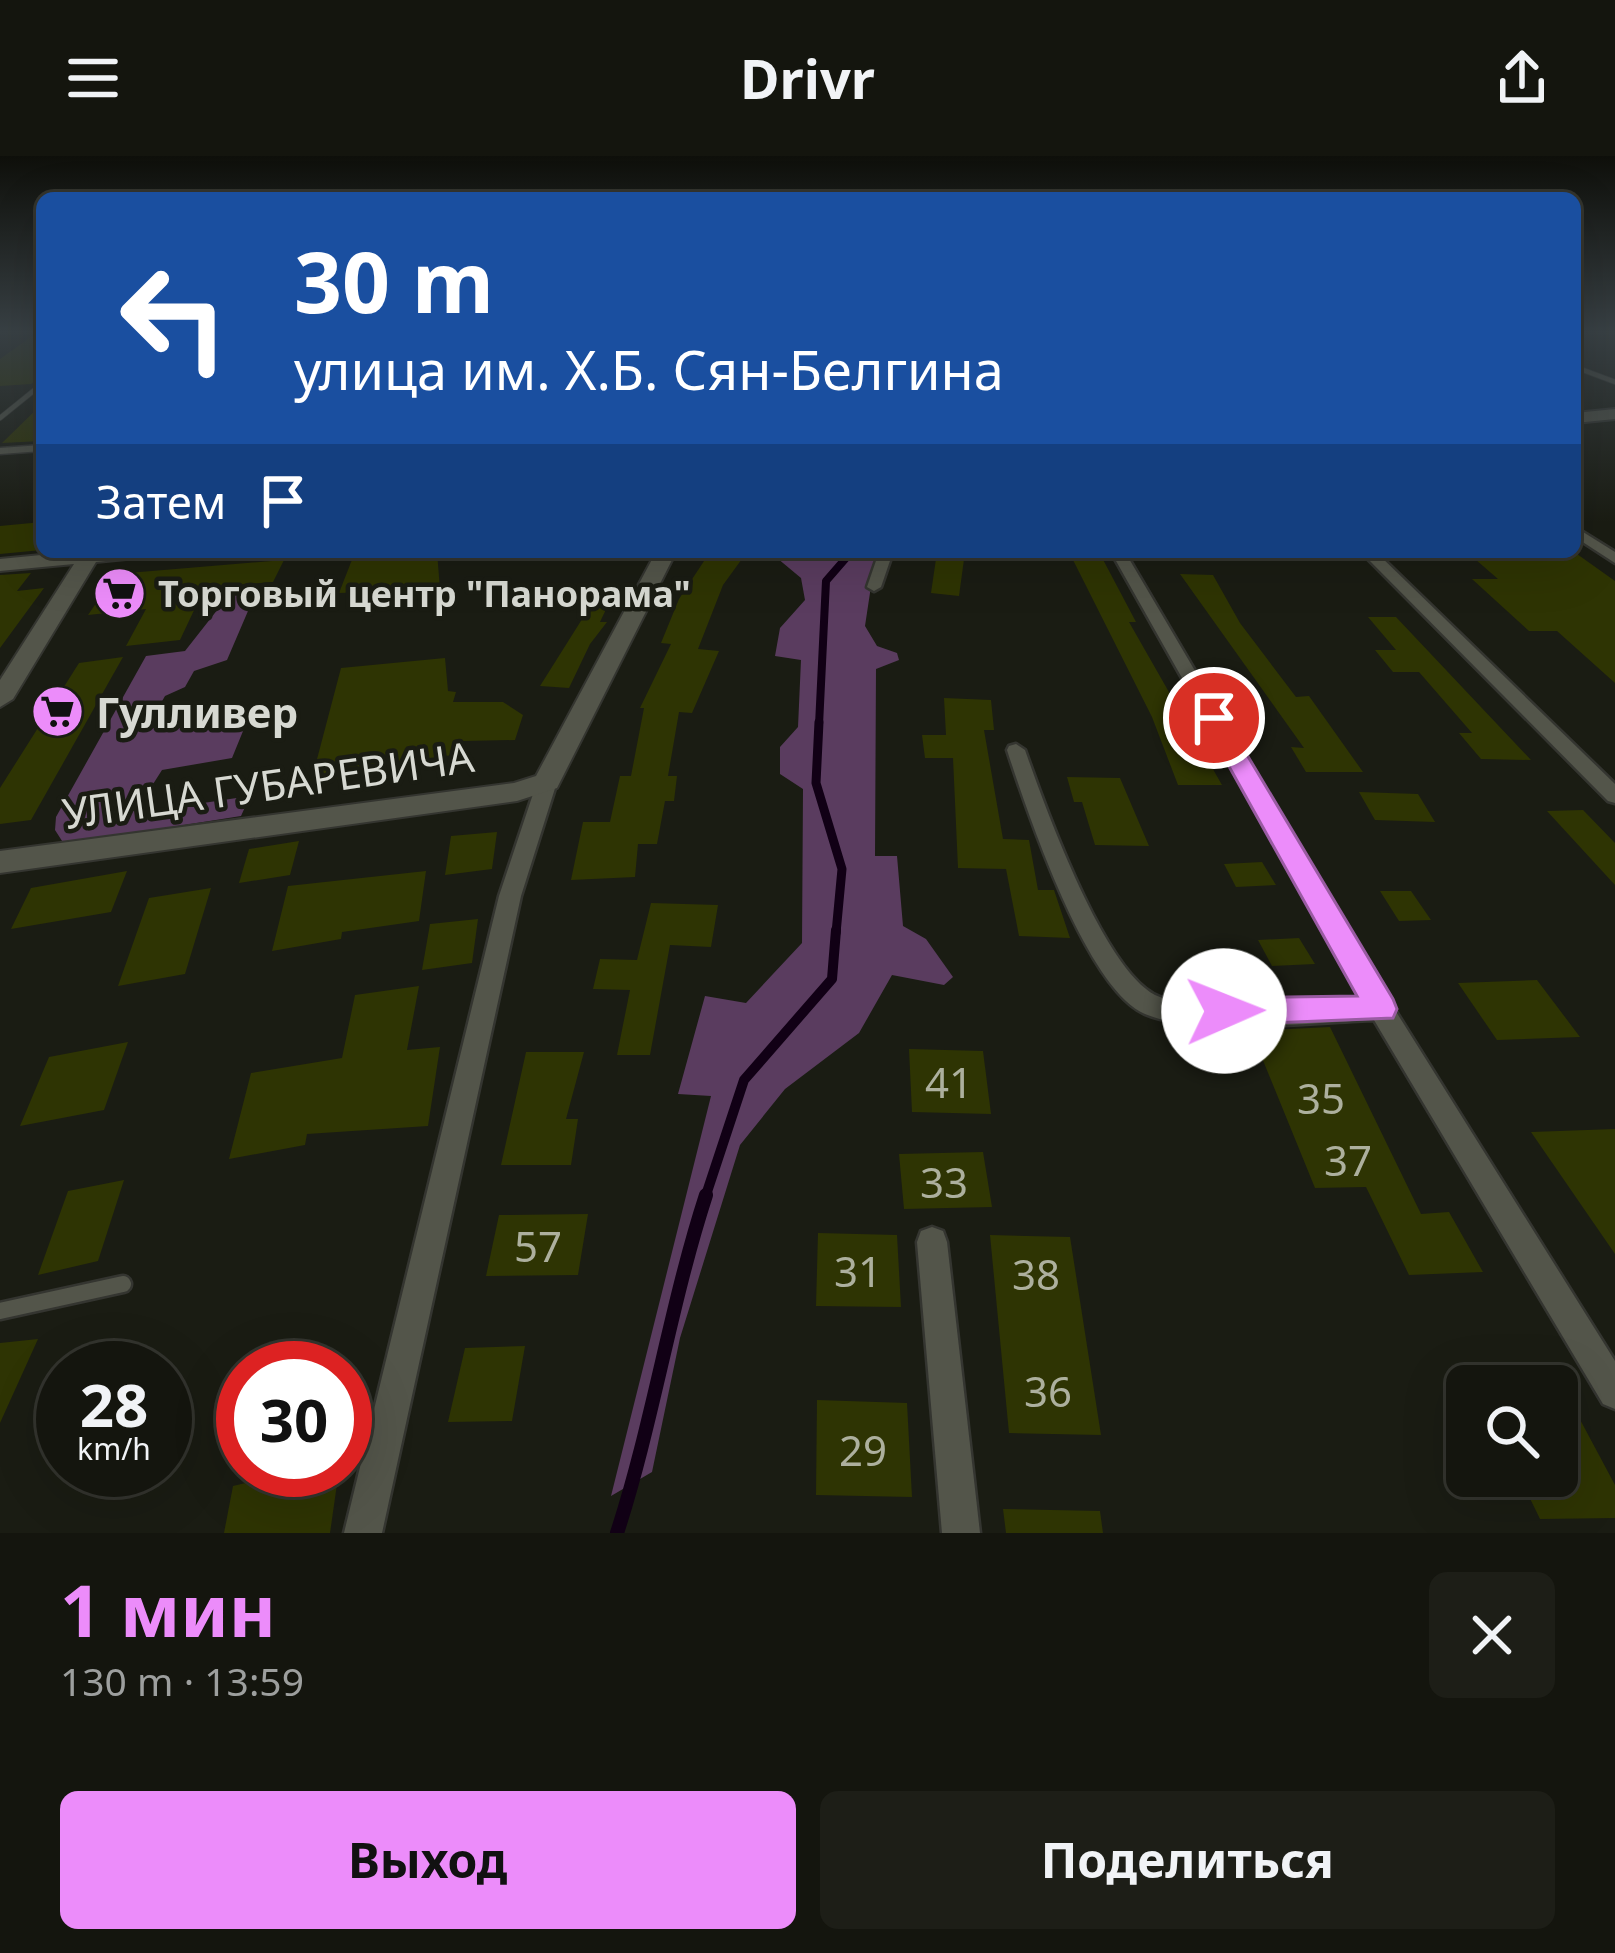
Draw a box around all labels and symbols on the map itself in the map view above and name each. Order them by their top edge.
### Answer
supermarket icon: Торговый центр "Панорама" [91,565,147,621]
place label: Торговый центр "Панорама" [158,569,691,618]
pin [1163,667,1265,769]
supermarket icon: Гулливер [29,683,85,739]
place label: Гулливер [96,683,298,740]
street label: УЛИЦА ГУБАРЕВИЧА [59,727,477,841]
position arrow [1161,948,1287,1074]
house number: 41 [925,1053,973,1110]
house number: 35 [1297,1069,1345,1126]
house number: 37 [1324,1131,1372,1188]
house number: 33 [920,1153,968,1210]
house number: 57 [514,1217,562,1274]
house number: 31 [834,1242,882,1299]
house number: 38 [1012,1245,1060,1302]
speed limit sign: 30 [216,1341,372,1497]
house number: 36 [1024,1362,1072,1419]
house number: 29 [839,1421,887,1478]

